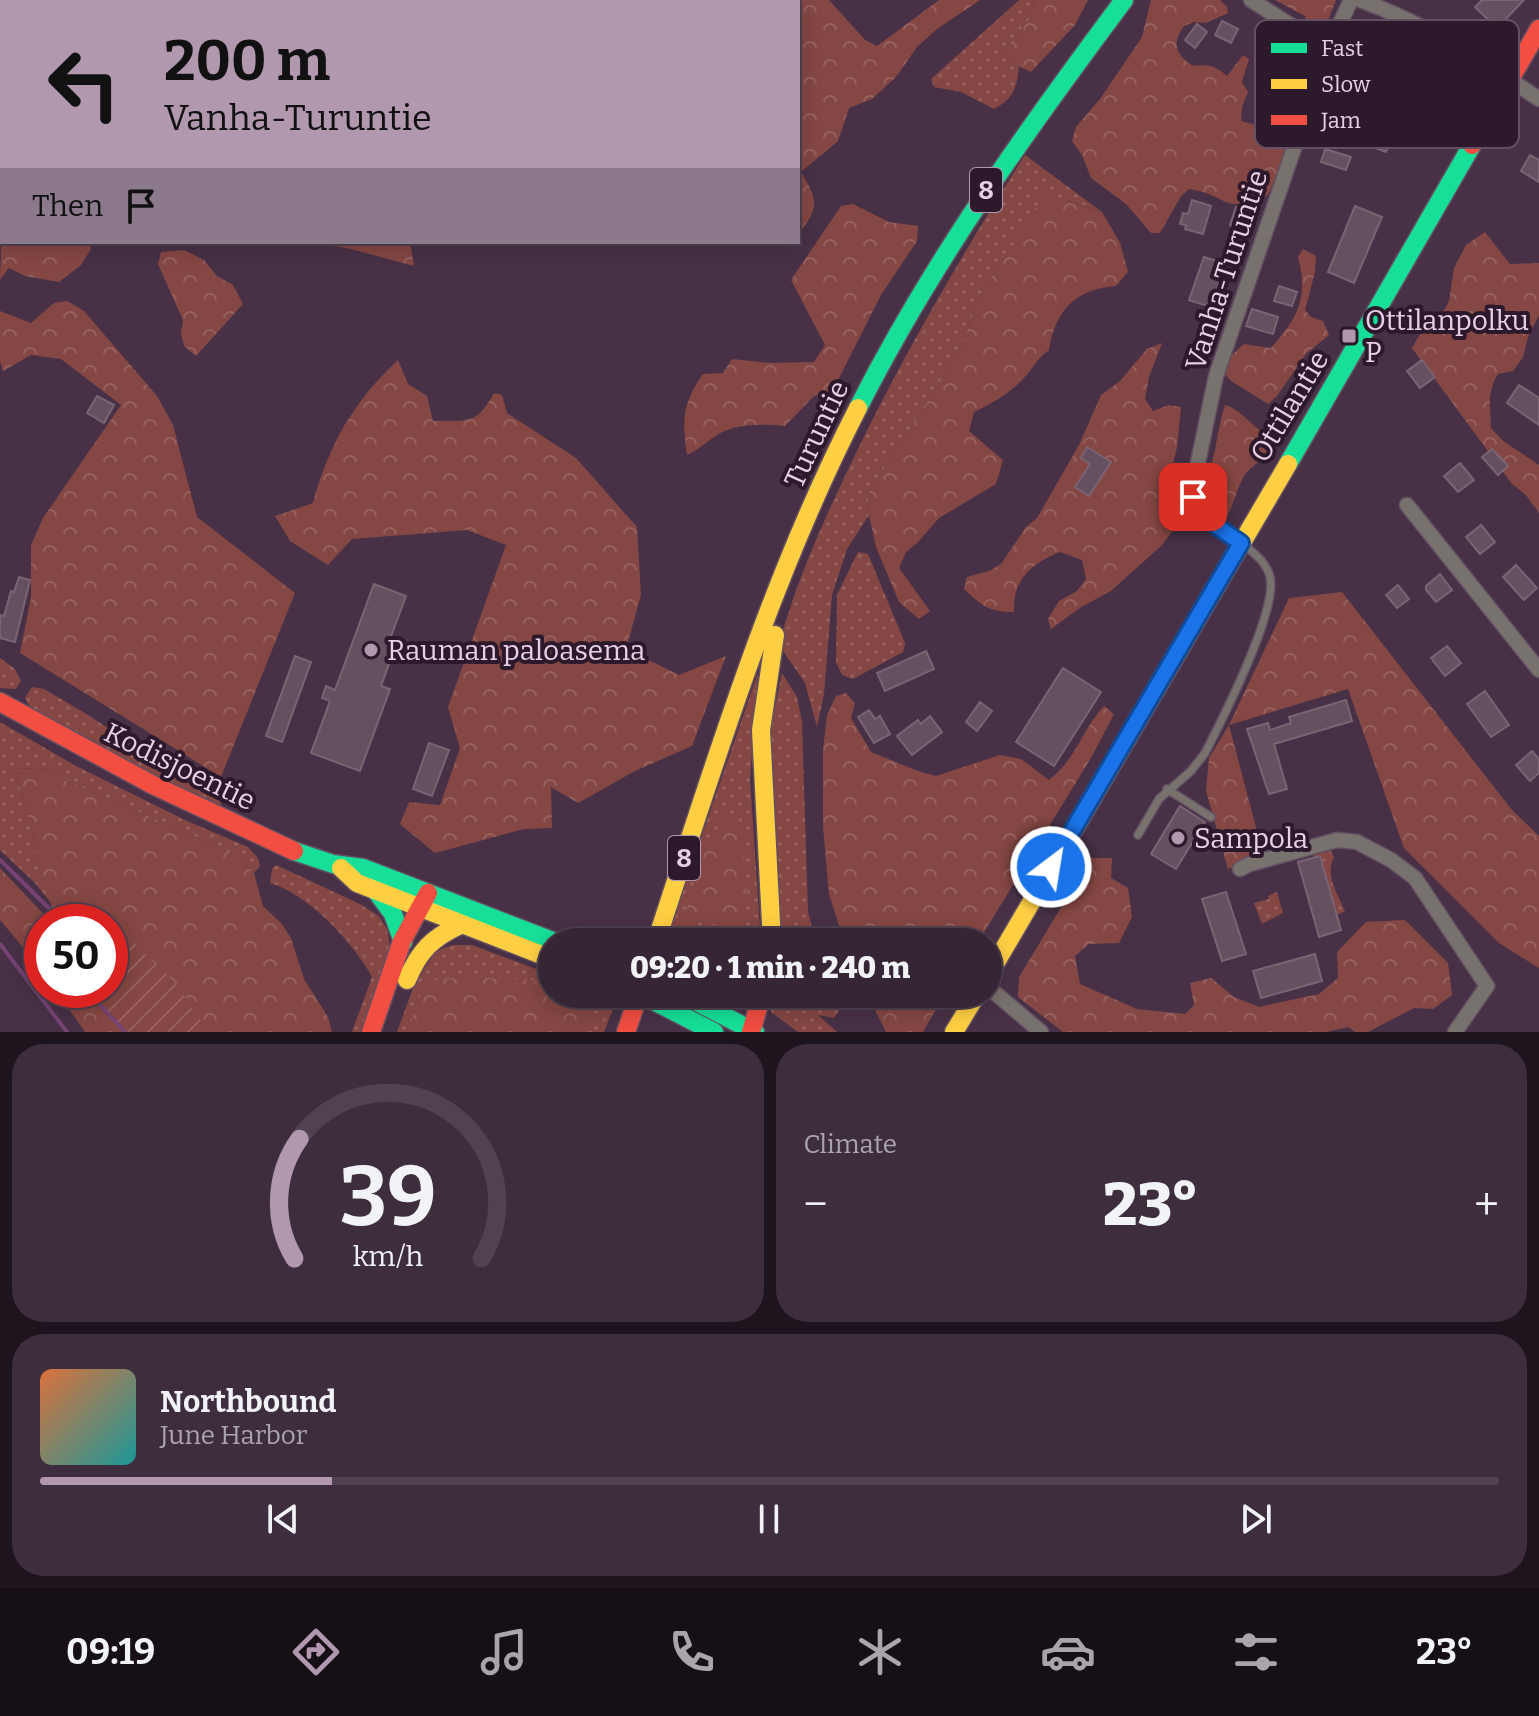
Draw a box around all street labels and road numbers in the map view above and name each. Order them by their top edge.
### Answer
street label: Vanha-Turuntie [1179,166,1274,374]
road number: 8 [970,168,1002,212]
street label: Ottilantie [1243,345,1335,468]
street label: Turuntie [777,375,856,493]
street label: Kodisjoentie [99,716,261,817]
road number: 8 [668,836,700,880]

